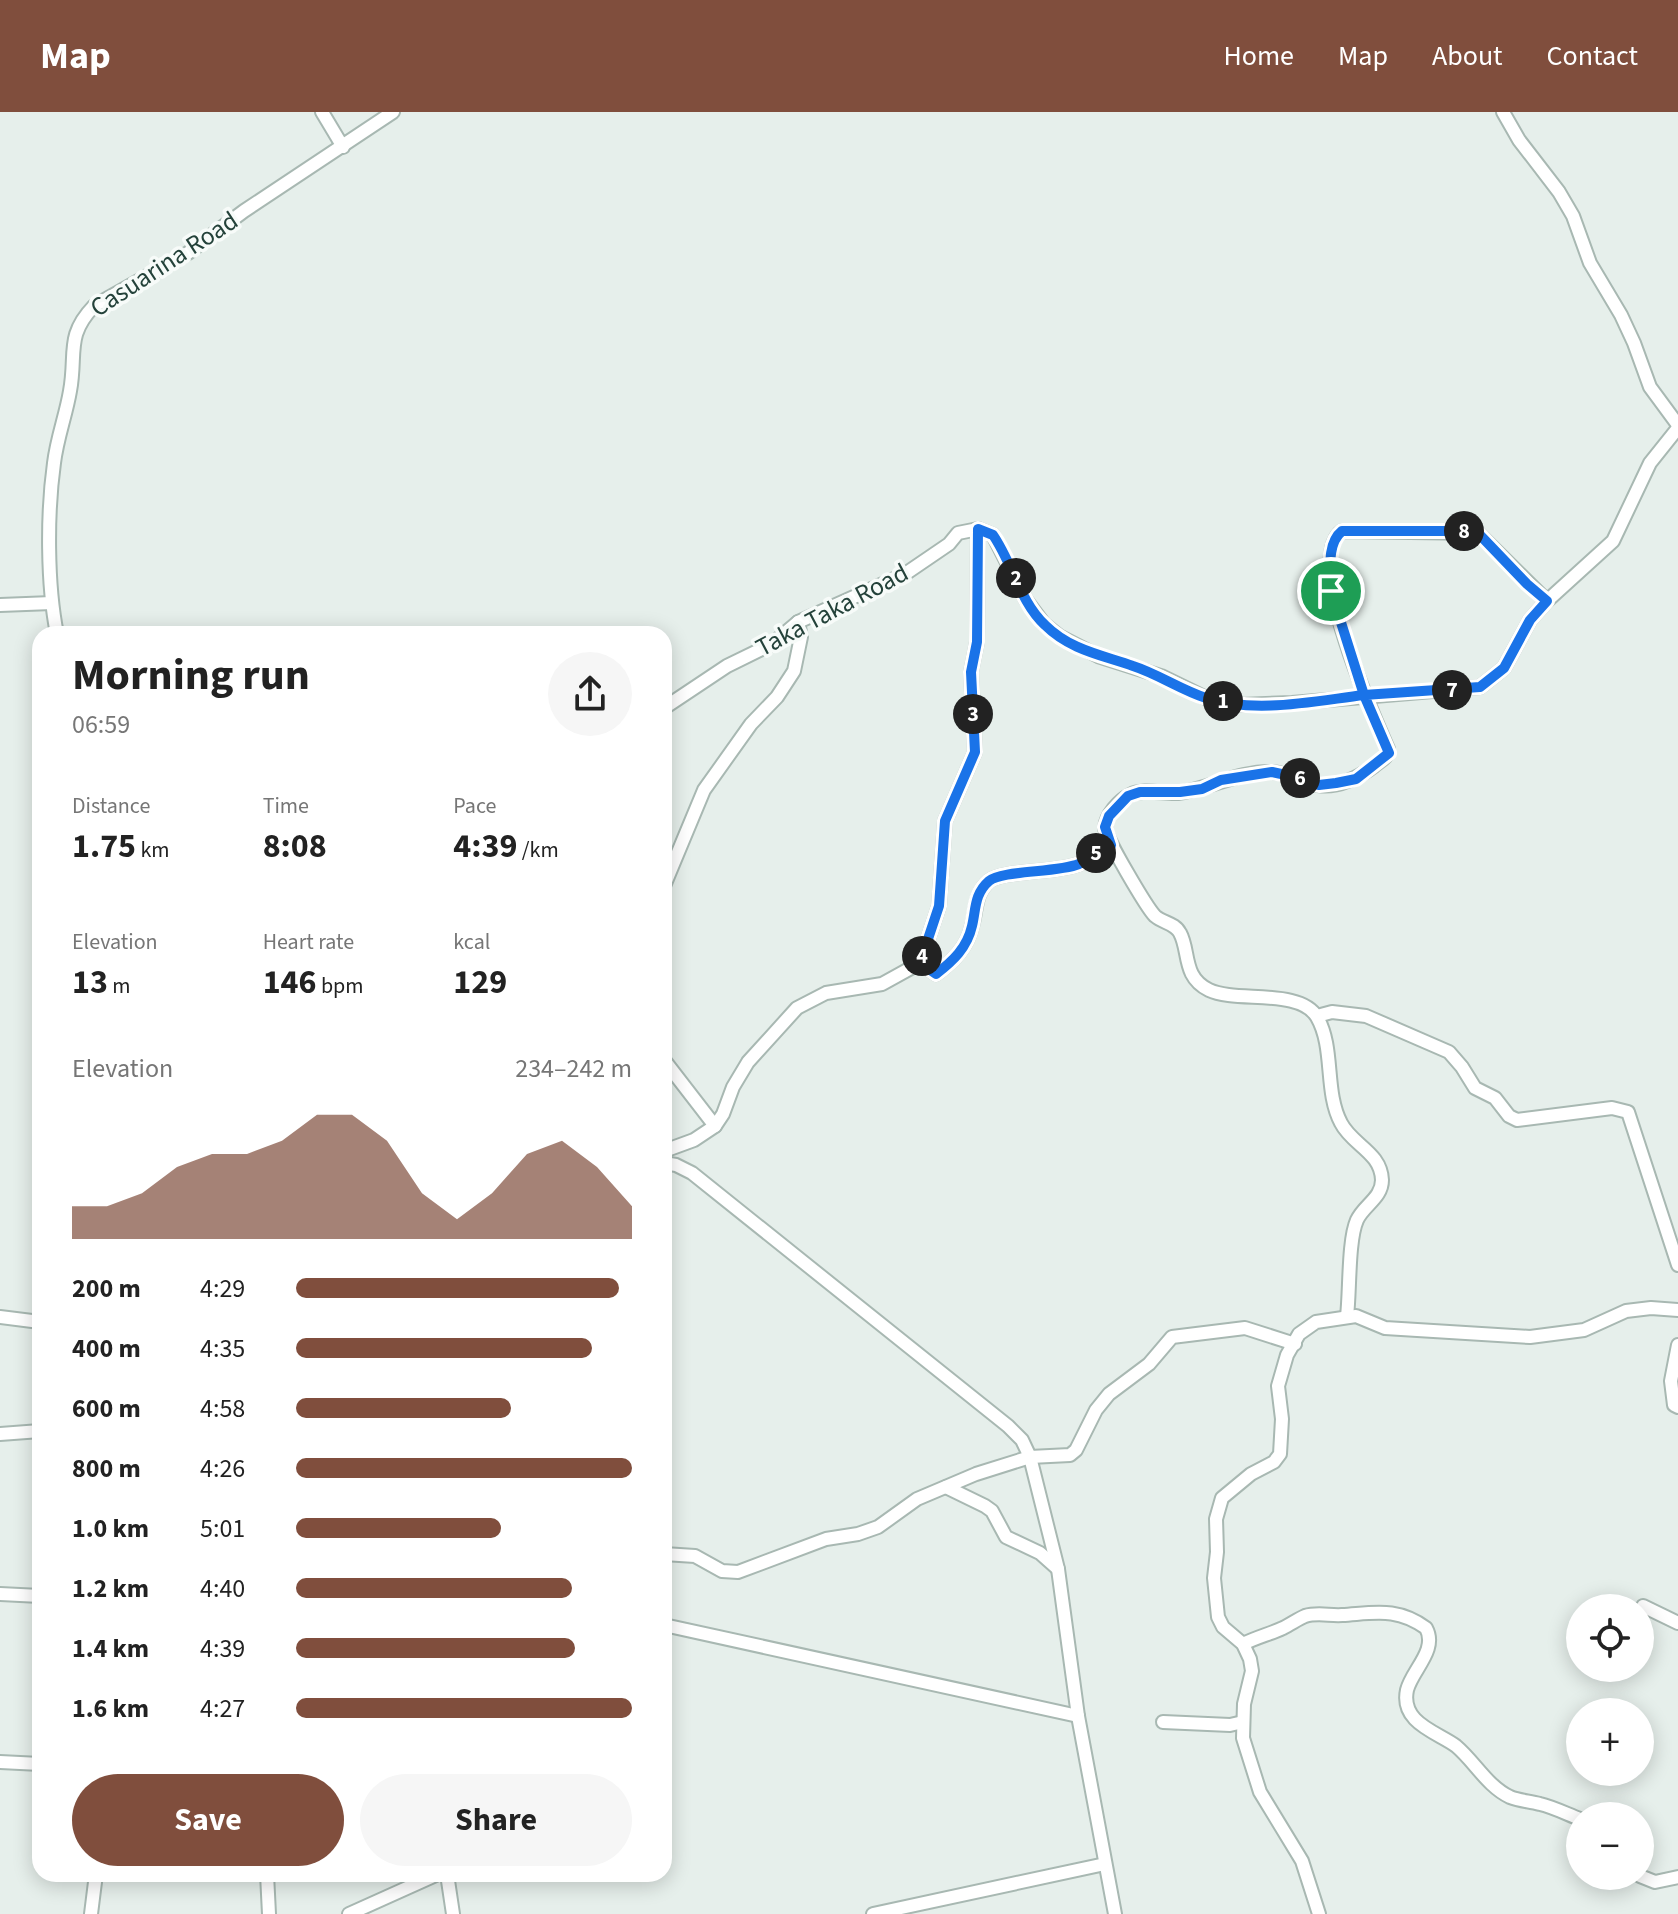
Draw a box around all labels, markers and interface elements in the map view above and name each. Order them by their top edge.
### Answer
text: Map [40,29,111,83]
text: Home [1223,36,1294,76]
text: Map [1338,36,1388,76]
text: About [1432,36,1503,76]
text: Contact [1547,36,1638,76]
street label: Casuarina Road [83,202,245,326]
pin: 8 [1444,511,1484,551]
text: 8 [1458,515,1470,547]
street label: Taka Taka Road [749,554,915,666]
pin [1297,557,1365,625]
pin: 2 [996,558,1036,598]
text: 2 [1010,562,1022,594]
icon: arrive [1309,569,1353,613]
text: Morning run [72,644,310,707]
button: share [548,652,632,736]
pin: 7 [1432,670,1472,710]
text: 7 [1446,674,1458,706]
pin: 1 [1203,681,1243,721]
text: 1 [1217,685,1229,717]
pin: 3 [953,694,993,734]
text: 3 [967,698,979,730]
text: 06:59 [72,706,130,743]
pin: 6 [1280,758,1320,798]
text: 6 [1294,762,1306,794]
text: Distance [72,790,150,822]
text: Time [263,790,309,822]
text: Pace [453,790,496,822]
text: 1.75 [72,822,136,871]
text: 8:08 [263,822,327,871]
text: 4:39 [453,822,517,871]
pin: 5 [1076,833,1116,873]
text: km [136,834,170,866]
text: /km [517,834,559,866]
text: 5 [1090,837,1102,869]
text: Elevation [72,926,158,958]
text: Heart rate [263,926,354,958]
text: kcal [453,926,490,958]
pin: 4 [902,936,942,976]
text: 4 [916,940,928,972]
text: 13 [72,958,108,1007]
text: 146 [263,958,317,1007]
text: 129 [453,958,507,1007]
text: m [108,970,131,1002]
text: bpm [317,970,364,1002]
text: Elevation [72,1050,173,1087]
text: 234–242 m [515,1050,632,1087]
text: 200 m [72,1270,141,1307]
text: 4:29 [200,1270,245,1307]
text: 400 m [72,1330,141,1367]
text: 4:35 [200,1330,245,1367]
text: 600 m [72,1390,141,1427]
text: 4:58 [200,1390,245,1427]
text: 800 m [72,1450,141,1487]
text: 4:26 [200,1450,245,1487]
text: 1.0 km [72,1510,149,1547]
text: 5:01 [200,1510,245,1547]
text: 1.2 km [72,1570,149,1607]
text: 4:40 [200,1570,245,1607]
map controls [1566,1594,1654,1890]
button: locate [1566,1594,1654,1682]
text: 1.4 km [72,1630,149,1667]
text: 4:39 [200,1630,245,1667]
text: 1.6 km [72,1690,149,1727]
text: 4:27 [200,1690,245,1727]
button: + [1566,1698,1654,1786]
button: Save [72,1774,344,1866]
button: Share [360,1774,632,1866]
button: − [1566,1802,1654,1890]

